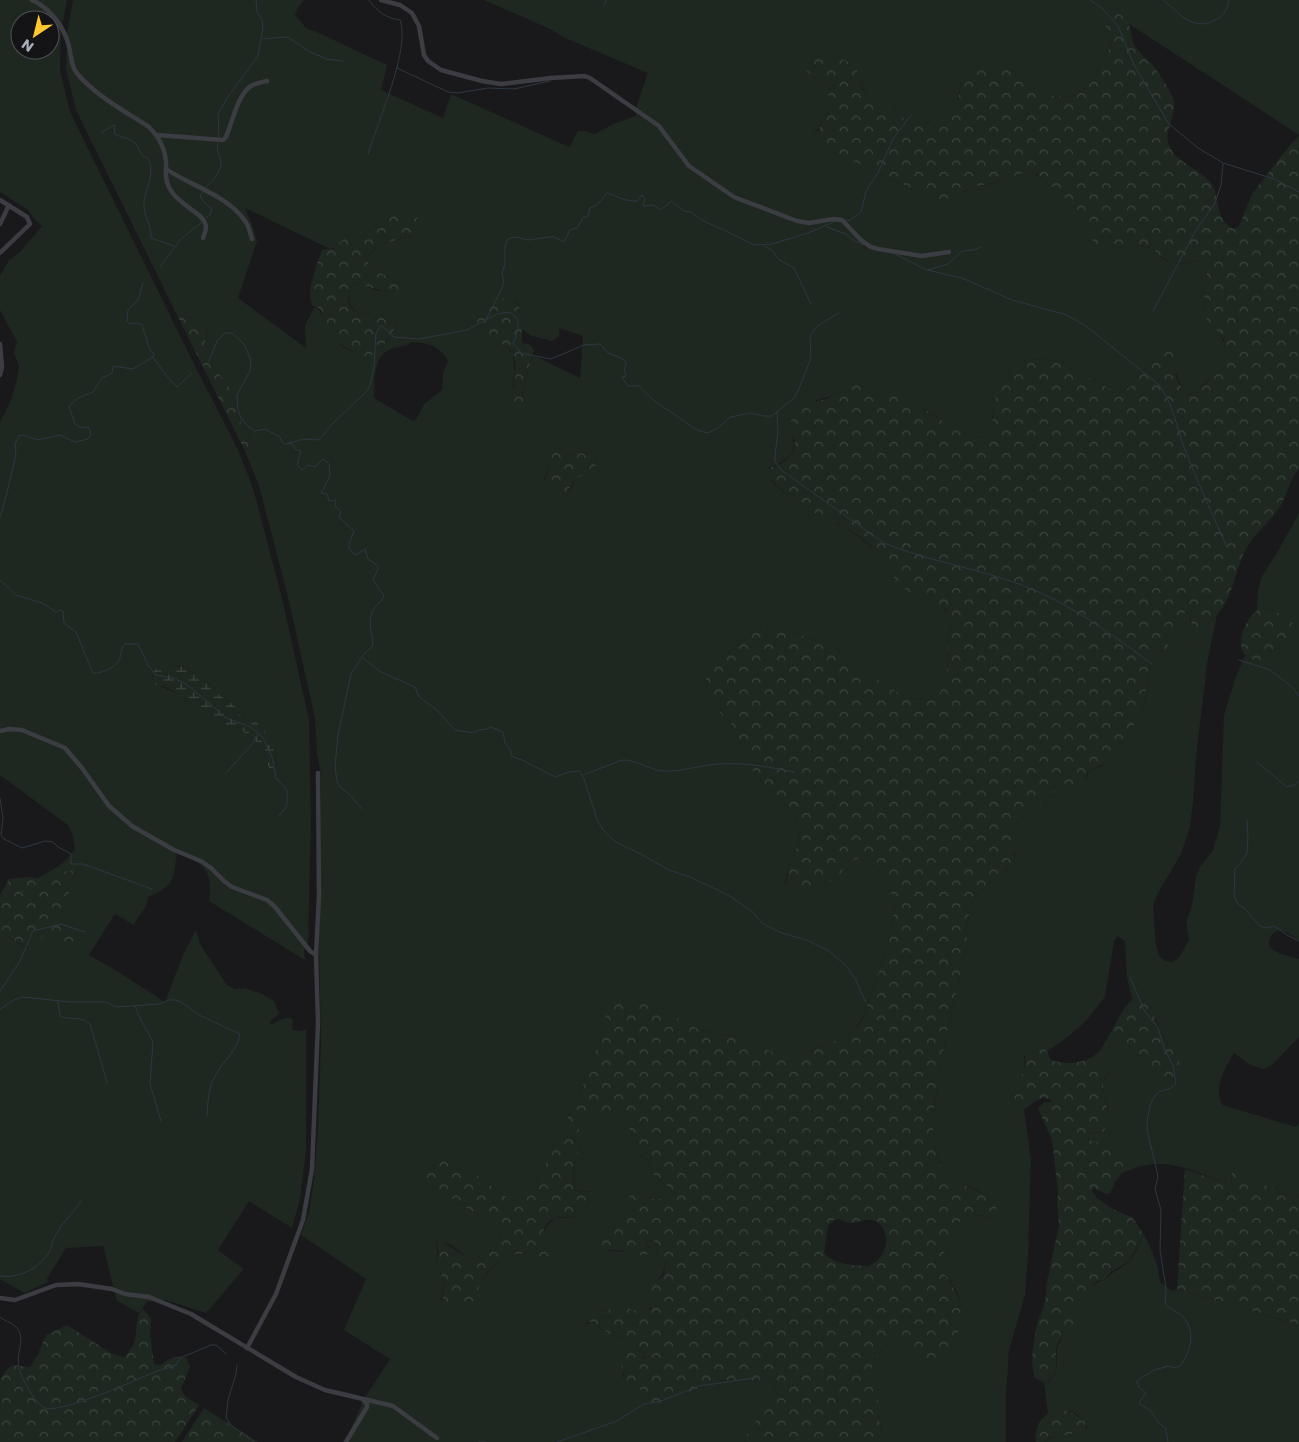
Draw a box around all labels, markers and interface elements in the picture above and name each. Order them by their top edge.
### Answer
north arrow [10,10,60,60]
text: N [17,34,38,57]

